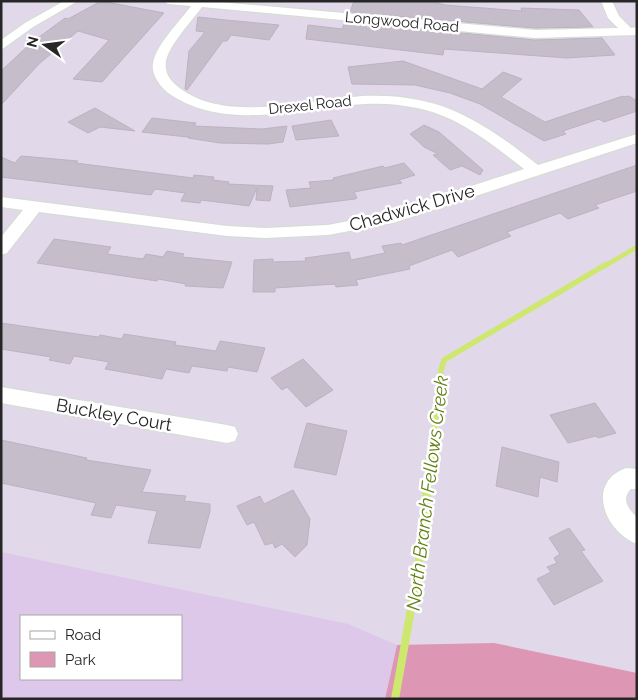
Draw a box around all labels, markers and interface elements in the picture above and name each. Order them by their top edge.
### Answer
street label: Longwood Road [344,8,460,36]
north arrow [20,20,70,70]
text: N [23,35,41,49]
street label: Drexel Road [267,92,353,118]
street label: Chadwick Drive [347,179,477,235]
water label: North Branch Fellows Creek [402,374,452,612]
street label: Buckley Court [55,394,174,435]
legend [20,615,182,680]
text: Road [65,626,101,644]
text: Park [65,651,96,669]

